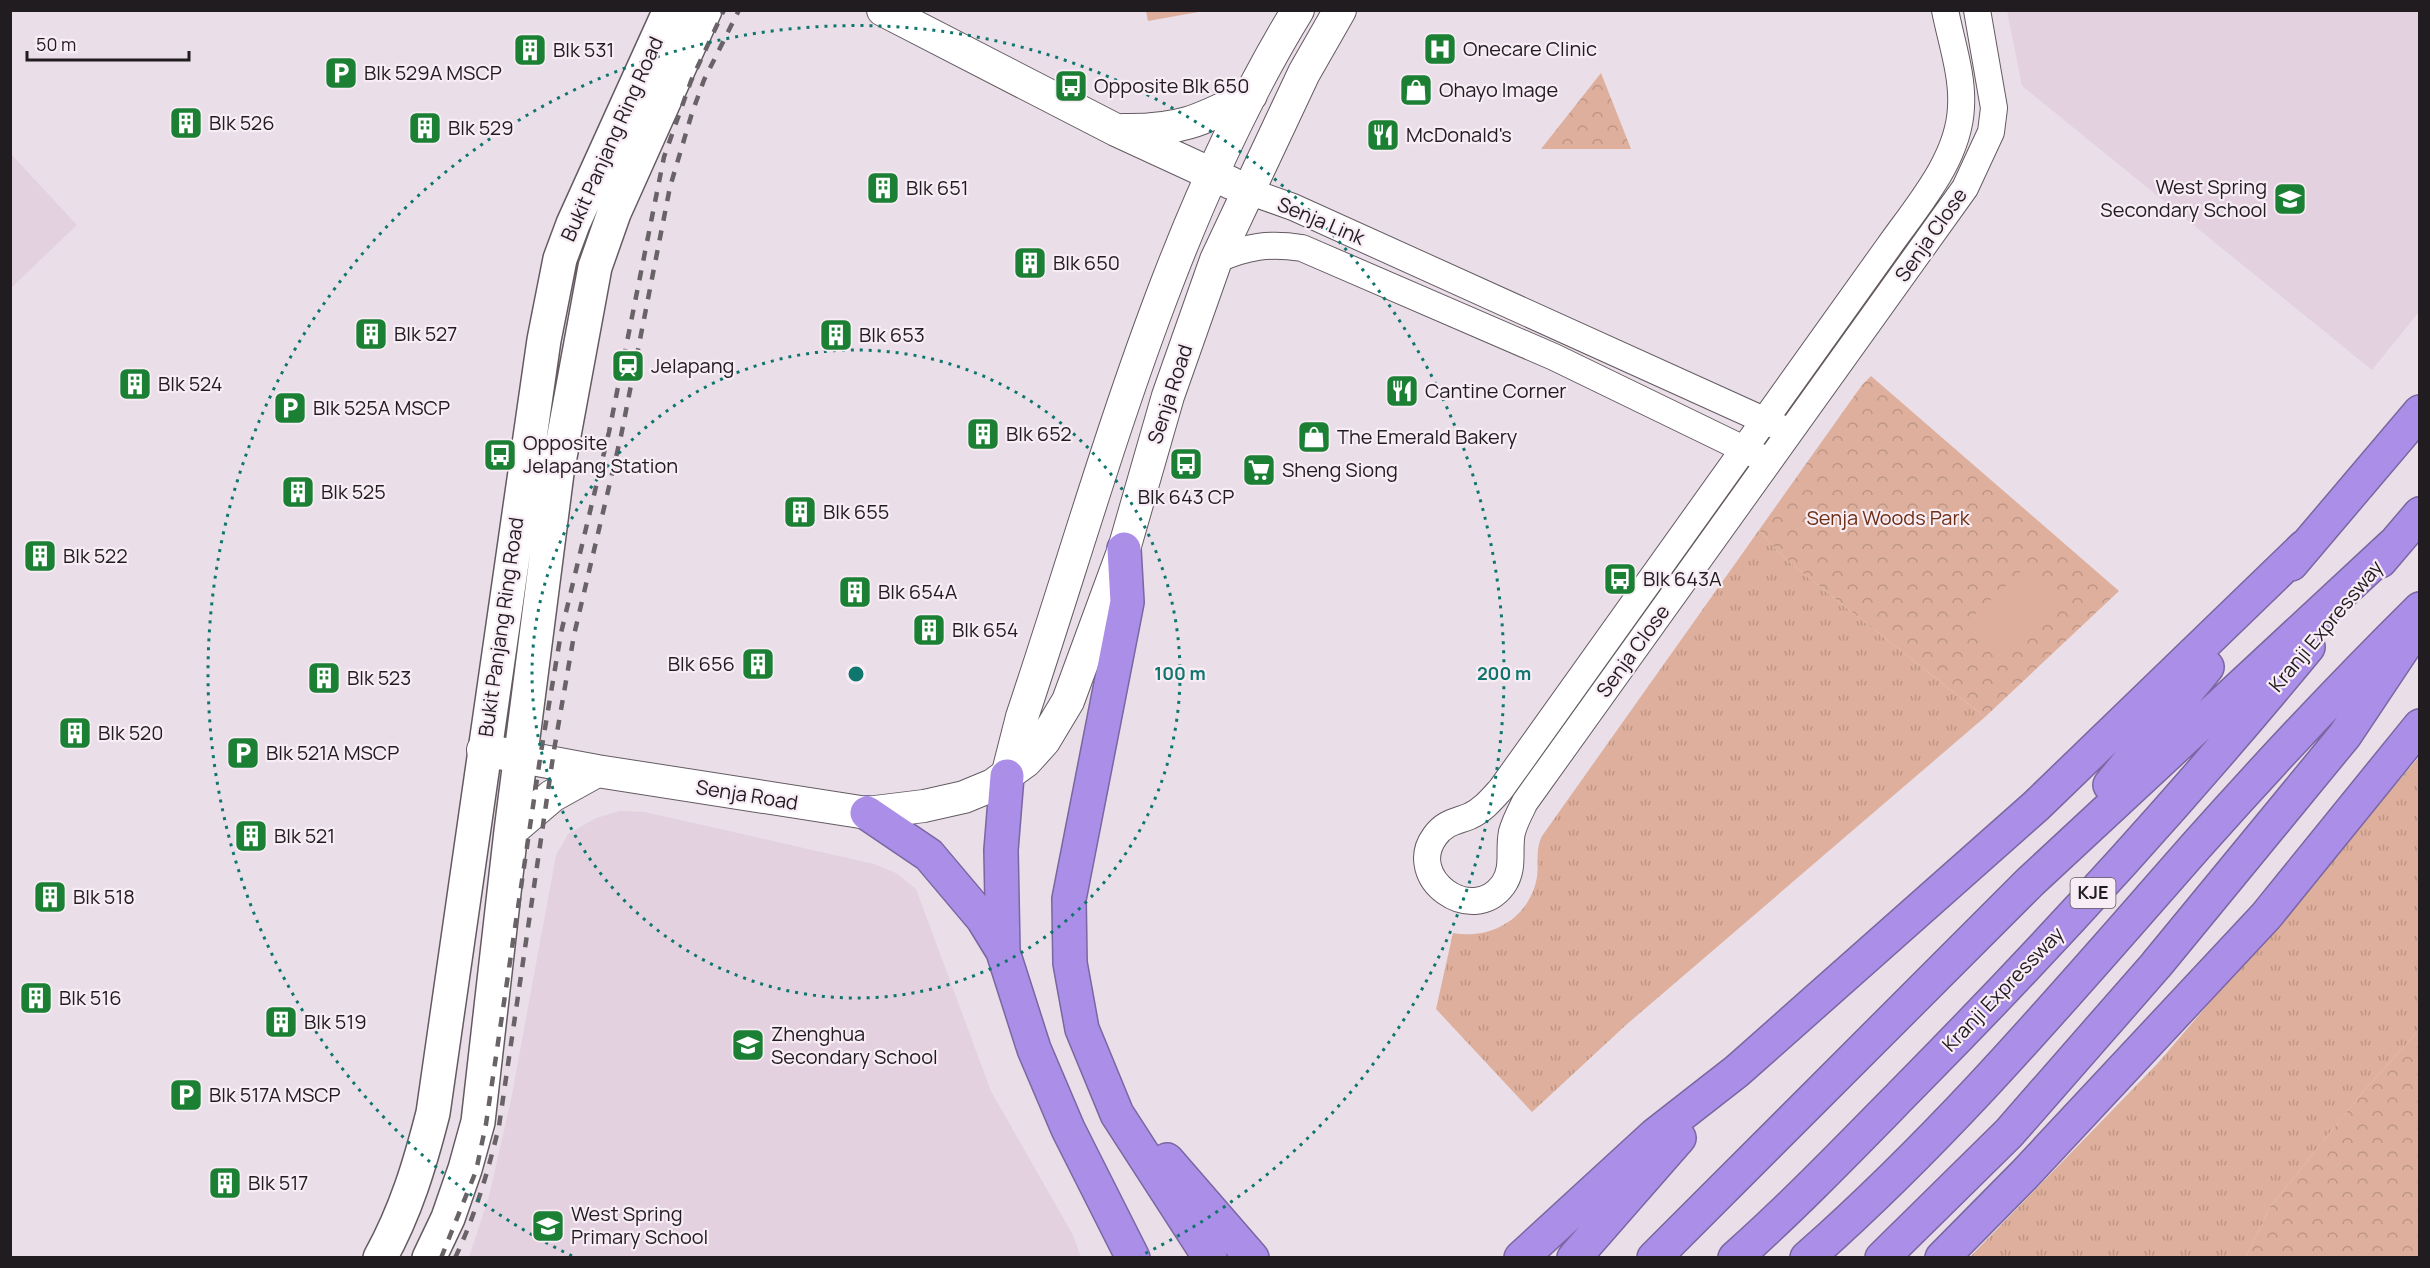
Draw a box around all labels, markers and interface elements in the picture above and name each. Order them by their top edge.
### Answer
scale bar [27,24,189,62]
hospital icon: Onecare Clinic [1422,31,1458,67]
text: 50 m [36,32,76,56]
building icon: Blk 531 [512,32,548,68]
street label: Bukit Panjang Ring Road [554,32,669,246]
place label: Onecare Clinic [1463,35,1597,62]
place label: Blk 531 [553,36,614,63]
parking icon: Blk 529A MSCP [323,55,359,91]
place label: Blk 529A MSCP [364,59,502,86]
bus stop icon: Opposite Blk 650 [1053,68,1089,104]
place label: Opposite Blk 650 [1094,72,1249,99]
shop icon: Ohayo Image [1398,72,1434,108]
place label: Ohayo Image [1439,76,1558,103]
building icon: Blk 526 [168,105,204,141]
place label: Blk 526 [209,109,275,136]
building icon: Blk 529 [407,110,443,146]
place label: Blk 529 [448,114,514,141]
restaurant icon: McDonald's [1365,117,1401,153]
place label: McDonald's [1406,121,1512,148]
building icon: Blk 651 [865,170,901,206]
place label: West Spring Secondary School [2100,173,2267,223]
place label: Blk 651 [906,174,969,201]
school or university icon: West Spring Secondary School [2272,181,2308,217]
street label: Senja Close [1888,182,1973,287]
street label: Senja Link [1273,190,1370,251]
building icon: Blk 650 [1012,245,1048,281]
place label: Blk 650 [1053,249,1120,276]
building icon: Blk 527 [353,316,389,352]
building icon: Blk 653 [818,317,854,353]
place label: Blk 527 [394,320,457,347]
place label: Blk 653 [859,321,925,348]
street label: Senja Road [1141,341,1198,447]
station icon: Jelapang [610,348,646,384]
place label: Jelapang [651,352,734,379]
building icon: Blk 524 [117,366,153,402]
place label: Blk 524 [158,370,223,397]
restaurant icon: Cantine Corner [1384,373,1420,409]
place label: Cantine Corner [1425,377,1567,404]
parking icon: Blk 525A MSCP [272,390,308,426]
place label: Blk 525A MSCP [313,394,450,421]
building icon: Blk 652 [965,416,1001,452]
shop icon: The Emerald Bakery [1296,419,1332,455]
place label: Blk 652 [1006,420,1072,447]
place label: The Emerald Bakery [1337,423,1518,450]
place label: Opposite Jelapang Station [523,429,678,479]
bus stop icon: Opposite Jelapang Station [482,437,518,473]
bus stop icon: Blk 643 CP [1168,446,1204,482]
supermarket icon: Sheng Siong [1241,452,1277,488]
place label: Sheng Siong [1282,456,1398,483]
building icon: Blk 525 [280,474,316,510]
place label: Blk 525 [321,478,386,505]
place label: Blk 643 CP [1138,483,1234,510]
building icon: Blk 655 [782,494,818,530]
place label: Blk 655 [823,498,889,525]
park label: Senja Woods Park [1806,504,1971,531]
street label: Bukit Panjang Ring Road [472,515,529,739]
building icon: Blk 522 [22,538,58,574]
place label: Blk 522 [63,542,128,569]
street label: Kranji Expressway [2262,554,2389,697]
bus stop icon: Blk 643A [1602,561,1638,597]
place label: Blk 643A [1643,565,1722,592]
building icon: Blk 654A [837,574,873,610]
place label: Blk 654A [878,578,958,605]
street label: Senja Close [1590,599,1675,703]
building icon: Blk 654 [911,612,947,648]
place label: Blk 654 [952,616,1019,643]
building icon: Blk 656 [740,646,776,682]
place label: Blk 656 [668,650,735,677]
building icon: Blk 523 [306,660,342,696]
text: 100 m [1154,661,1206,685]
text: 200 m [1477,661,1531,685]
place label: Blk 523 [347,664,411,691]
centre of rings [846,664,866,684]
building icon: Blk 520 [57,715,93,751]
place label: Blk 520 [98,719,163,746]
parking icon: Blk 521A MSCP [225,735,261,771]
place label: Blk 521A MSCP [266,739,399,766]
street label: Senja Road [694,773,800,816]
building icon: Blk 521 [233,818,269,854]
place label: Blk 521 [274,822,335,849]
road number: KJE [2070,878,2116,908]
building icon: Blk 518 [32,879,68,915]
place label: Blk 518 [73,883,135,910]
street label: Kranji Expressway [1936,920,2070,1057]
building icon: Blk 516 [18,980,54,1016]
place label: Blk 516 [59,984,122,1011]
building icon: Blk 519 [263,1004,299,1040]
place label: Blk 519 [304,1008,367,1035]
place label: Zhenghua Secondary School [771,1020,938,1070]
school or university icon: Zhenghua Secondary School [730,1027,766,1063]
parking icon: Blk 517A MSCP [168,1077,204,1113]
place label: Blk 517A MSCP [209,1081,341,1108]
building icon: Blk 517 [207,1165,243,1201]
place label: Blk 517 [248,1169,308,1196]
place label: West Spring Primary School [571,1200,708,1250]
school or university icon: West Spring Primary School [530,1208,566,1244]

